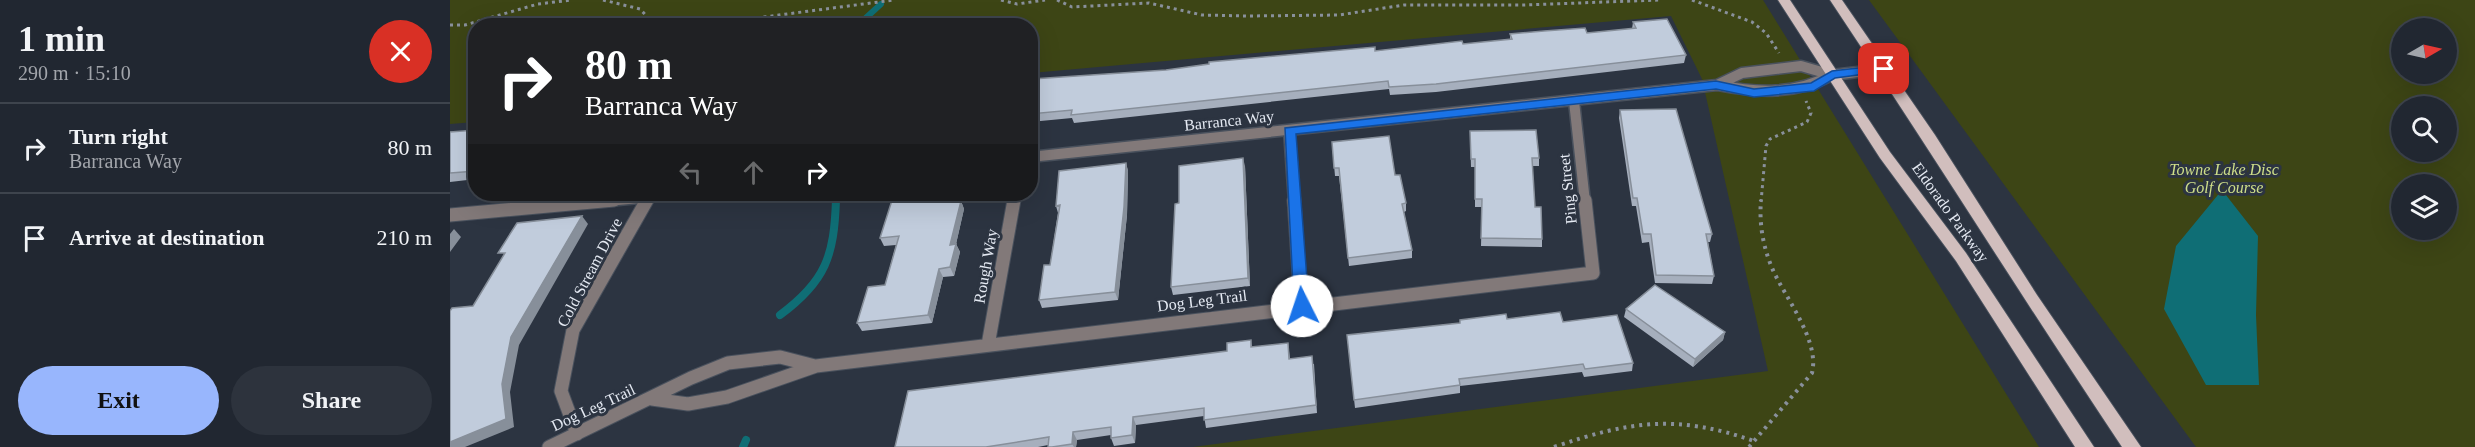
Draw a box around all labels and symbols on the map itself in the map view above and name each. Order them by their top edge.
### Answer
north arrow [2391,18,2457,84]
pin [1858,43,1909,94]
street label: Barranca Way [1183,107,1275,135]
street label: Ping Street [1555,152,1581,225]
street label: Eldorado Parkway [1908,159,1992,266]
park label: Towne Lake Disc Golf Course [2169,161,2279,197]
street label: Cold Stream Drive [554,215,625,330]
street label: Rough Way [971,228,1001,305]
position arrow [1270,274,1334,338]
street label: Dog Leg Trail [1156,286,1249,315]
street label: Dog Leg Trail [549,380,639,435]

